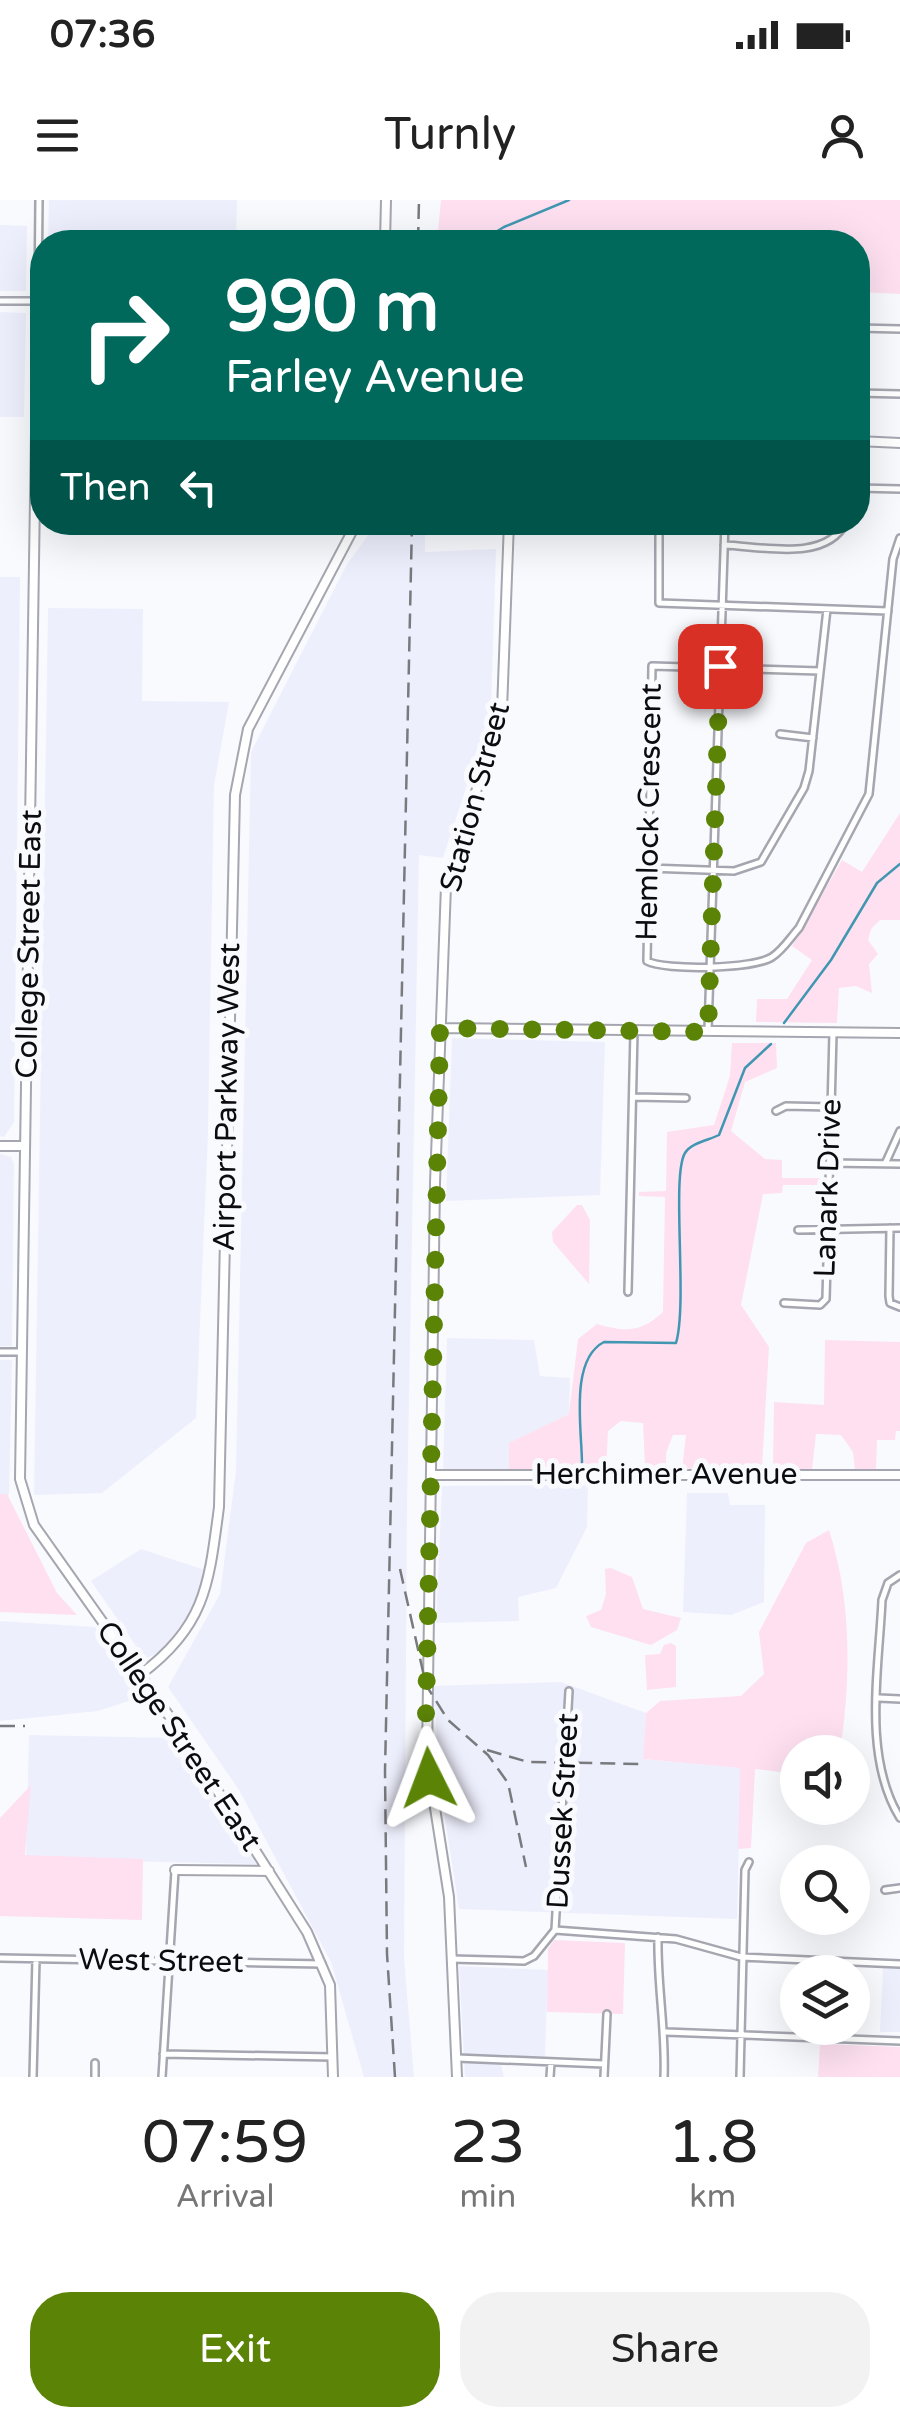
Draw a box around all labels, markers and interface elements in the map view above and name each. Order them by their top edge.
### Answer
text: 07:36 [50,12,155,58]
icon: menu [30,108,85,163]
text: Turnly [384,108,516,162]
icon: person [815,108,870,163]
text: 990 m [225,266,439,350]
icon: right [60,270,190,400]
text: Farley Avenue [225,351,525,405]
icon: left [171,460,226,515]
text: Then [60,465,151,511]
pin [678,624,763,709]
icon: arrive [693,639,748,694]
street label: Hemlock Crescent [628,683,670,941]
street label: Station Street [432,698,518,896]
street label: College Street East [8,809,50,1079]
street label: Airport Parkway West [206,942,248,1252]
street label: Lanark Drive [806,1098,850,1278]
street label: Herchimer Avenue [534,1456,798,1493]
street label: College Street East [88,1614,270,1858]
street label: Dussek Street [539,1712,587,1910]
position arrow [377,1726,481,1830]
map controls [780,1735,870,2045]
button: sound [780,1735,870,1825]
button: search [780,1845,870,1935]
street label: West Street [78,1941,244,1981]
button: layers [780,1955,870,2045]
text: 07:59 [142,2107,308,2179]
text: 23 [450,2107,526,2179]
text: 1.8 [667,2107,758,2179]
text: Arrival [176,2178,275,2216]
text: min [459,2178,516,2216]
text: km [689,2178,736,2216]
button: Exit [30,2292,440,2407]
button: Share [460,2292,870,2407]

